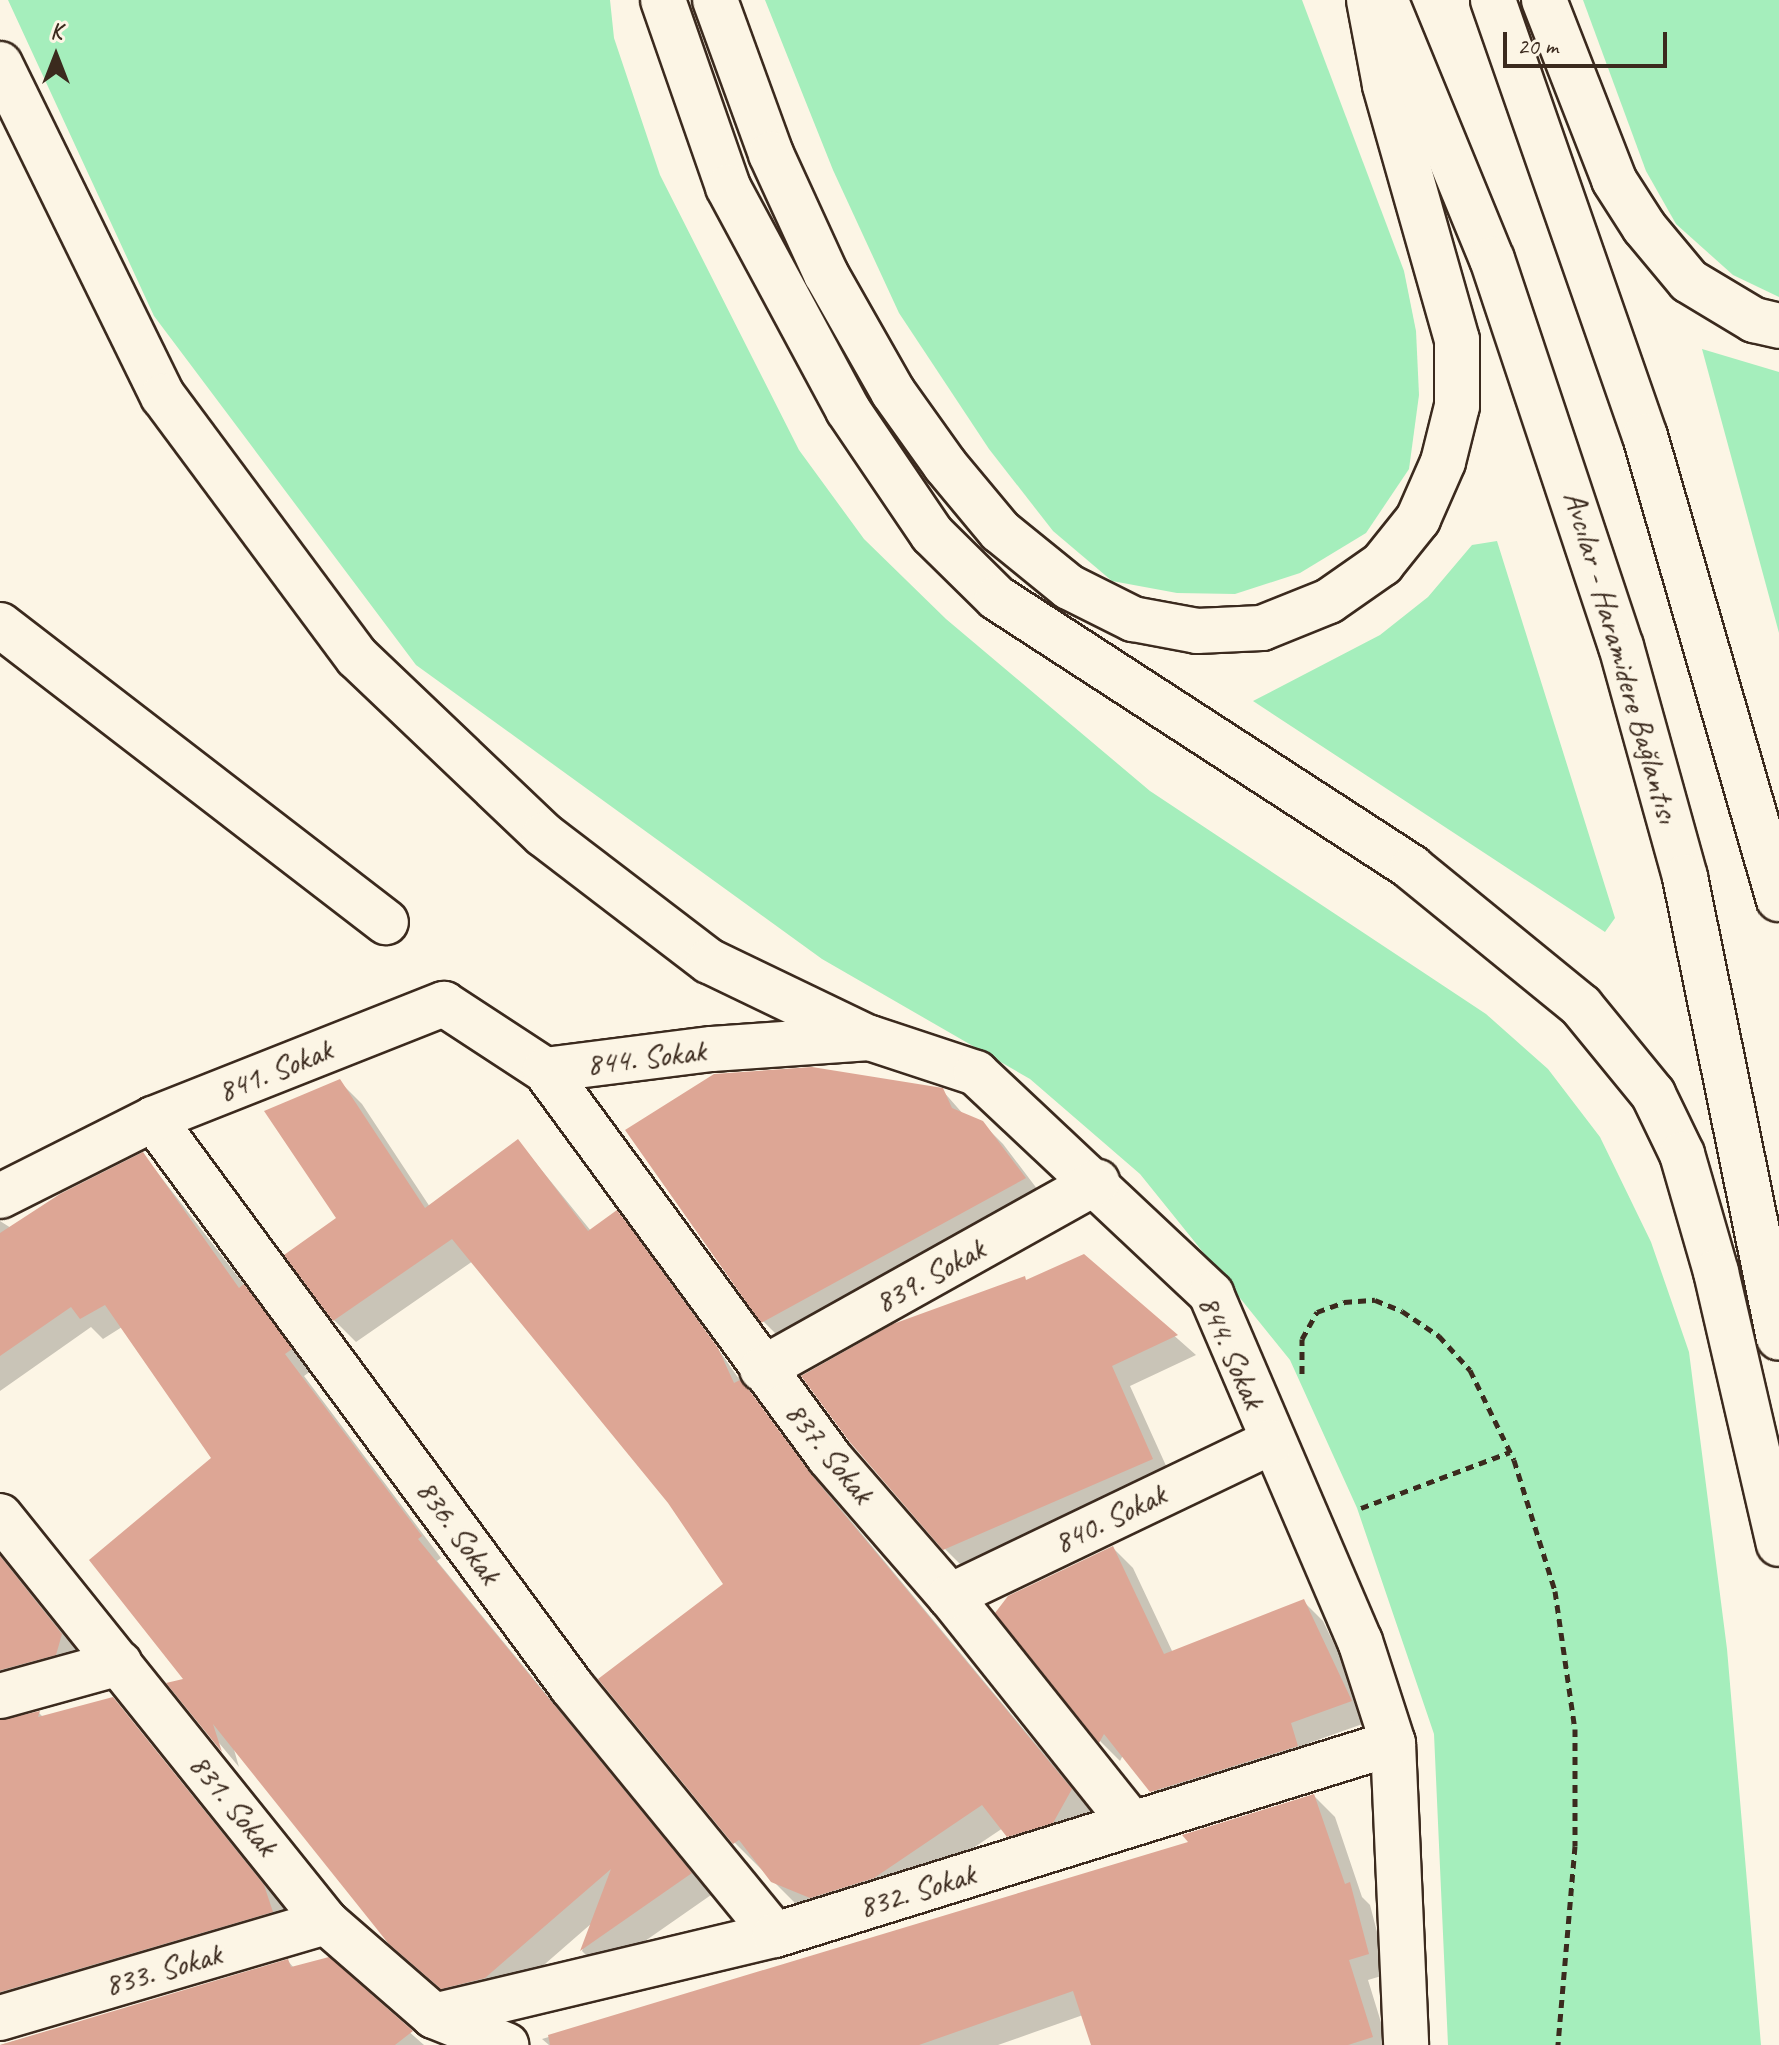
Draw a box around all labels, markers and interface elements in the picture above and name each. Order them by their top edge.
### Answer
north arrow [16,16,96,96]
scale bar [1507,16,1671,66]
text: K [50,18,62,46]
text: 20 m [1517,31,1558,61]
street label: Avcılar - Haramidere Bağlantısı [1555,486,1687,828]
street label: 841. Sokak [212,1031,338,1111]
street label: 844. Sokak [584,1032,708,1084]
street label: 839. Sokak [868,1230,992,1322]
street label: 844. Sokak [1189,1289,1273,1415]
street label: 837. Sokak [776,1394,882,1512]
street label: 836. Sokak [407,1472,509,1592]
street label: 840. Sokak [1048,1475,1172,1563]
street label: 831. Sokak [180,1746,286,1864]
street label: 832. Sokak [854,1855,980,1927]
street label: 833. Sokak [100,1935,226,2005]

